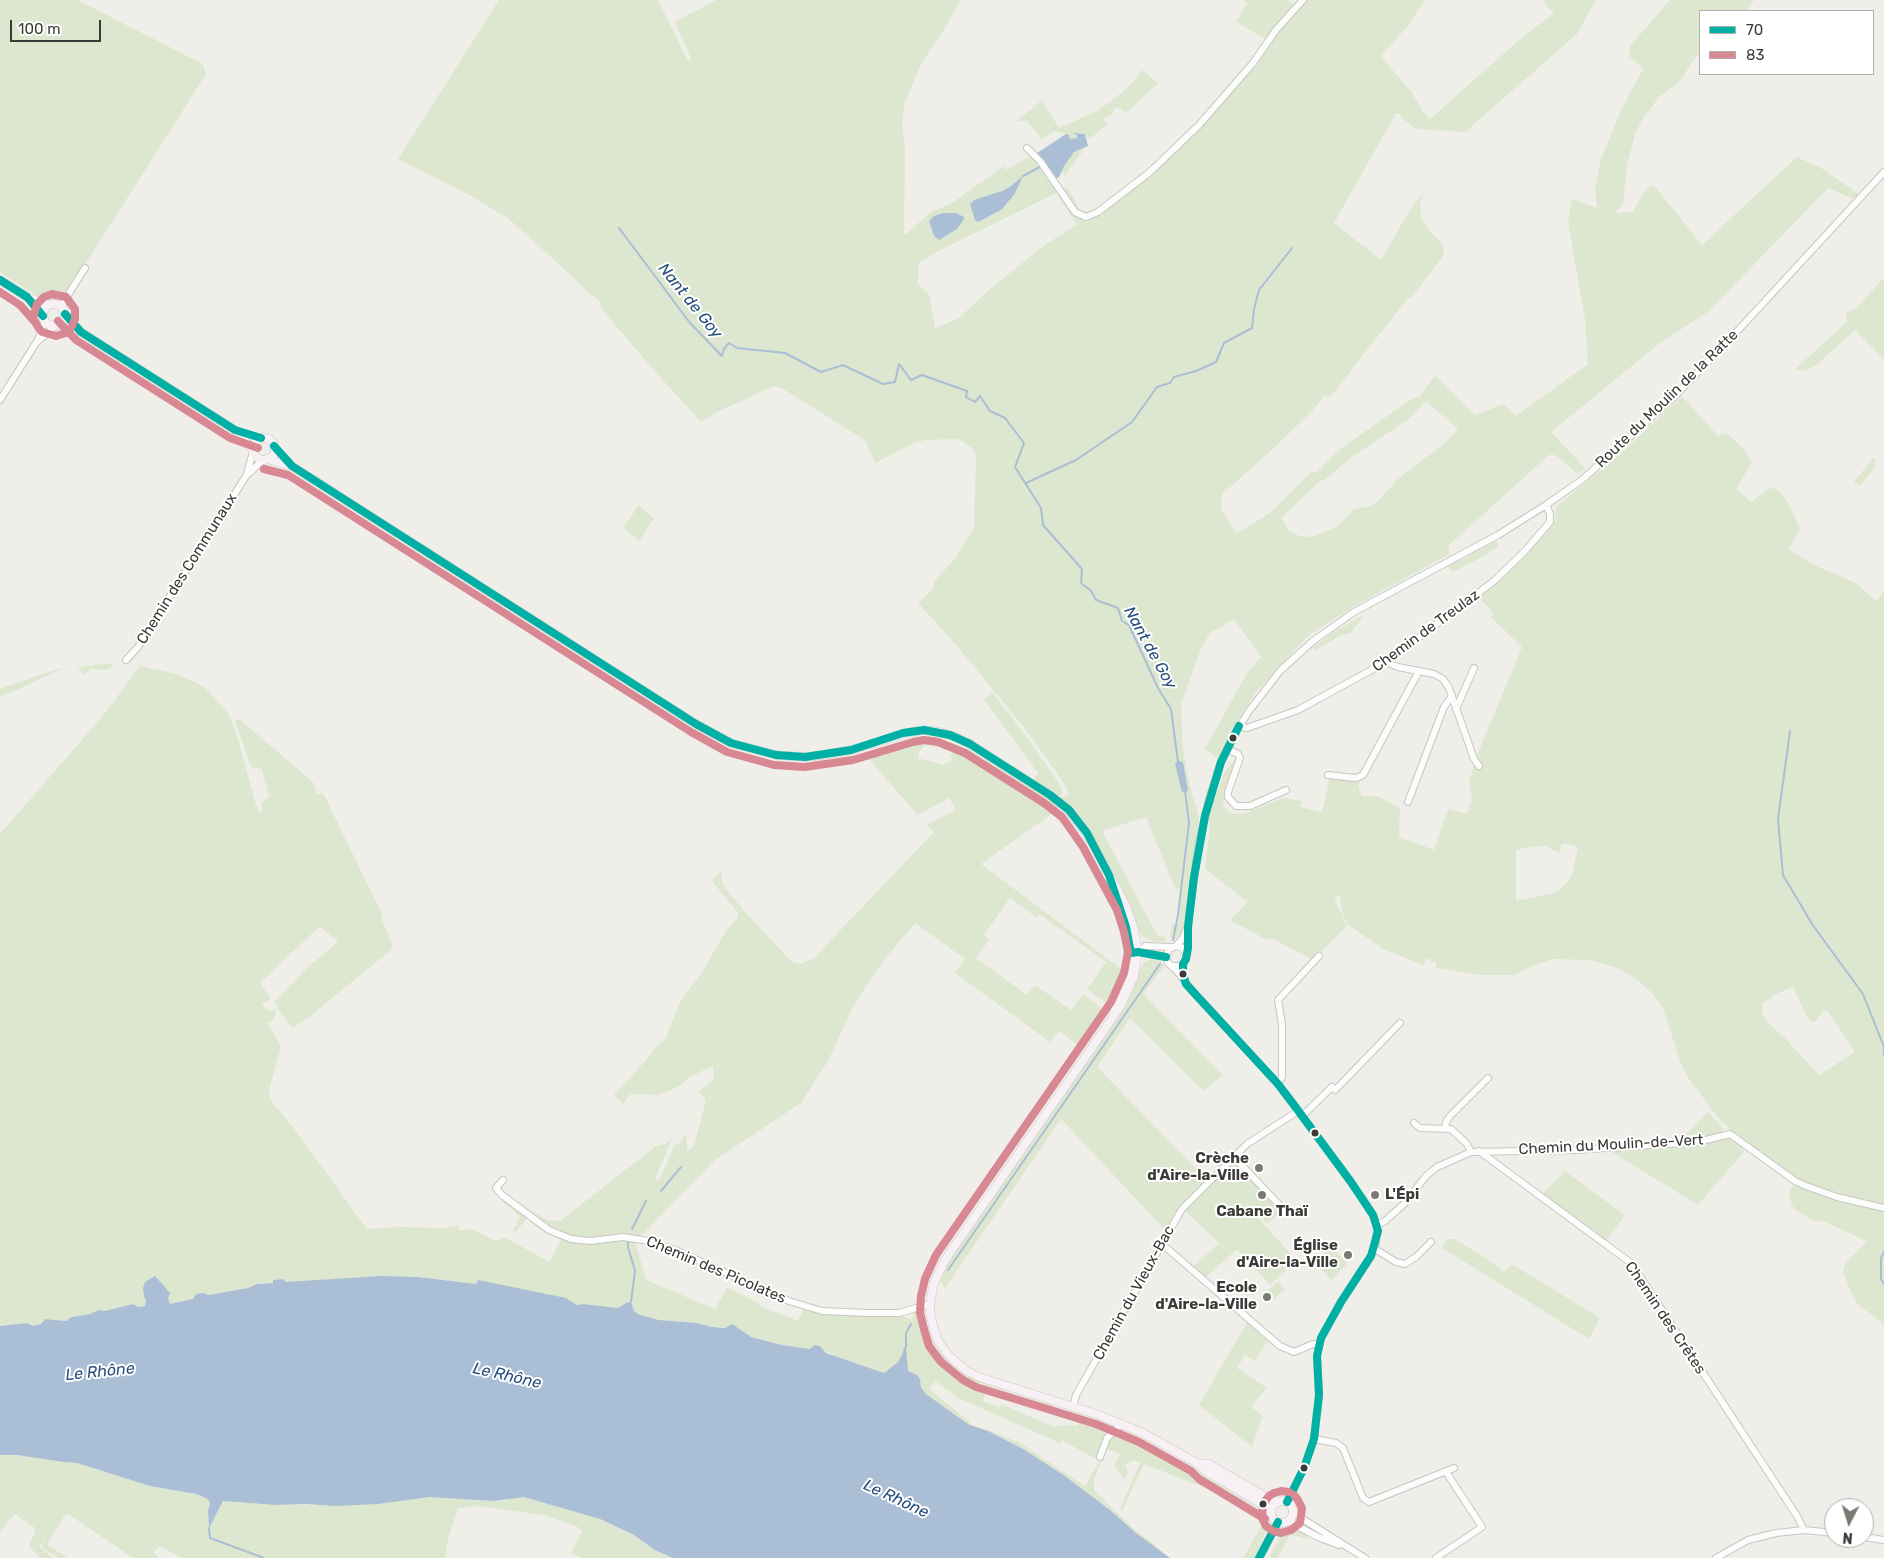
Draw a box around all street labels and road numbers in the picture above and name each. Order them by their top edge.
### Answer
street label: Route du Moulin de la Ratte [1592,326,1742,472]
street label: Chemin des Communaux [133,490,241,648]
street label: Chemin de Treulaz [1369,586,1483,676]
street label: Chemin du Moulin-de-Vert [1518,1131,1704,1159]
street label: Chemin du Vieux-Bac [1090,1223,1178,1363]
street label: Chemin des Picolates [644,1232,788,1308]
street label: Chemin des Crêtes [1621,1258,1709,1378]

